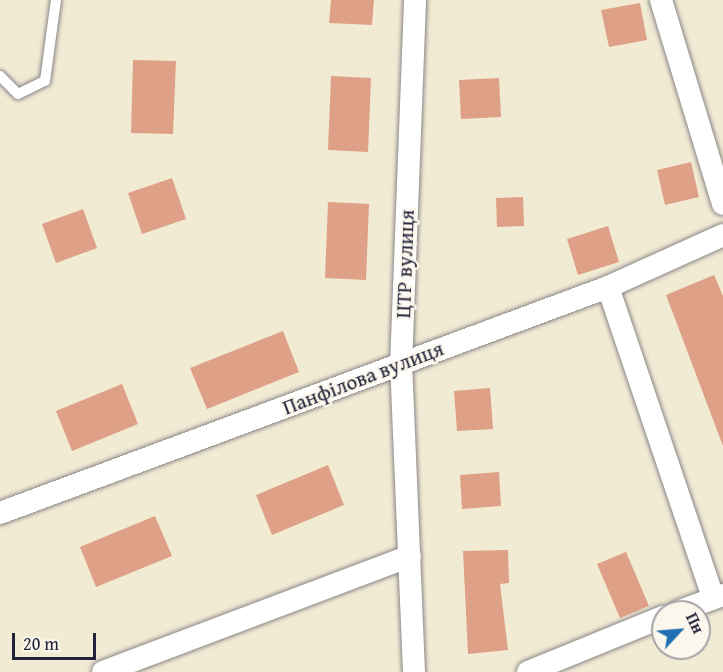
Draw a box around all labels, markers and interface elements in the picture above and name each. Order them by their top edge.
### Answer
street label: ЦТР вулиця [391,209,419,319]
street label: Панфілова вулиця [279,336,447,420]
north arrow [651,600,711,660]
text: Пн [680,608,711,637]
scale bar [15,621,99,659]
text: 20 m [23,630,59,657]

